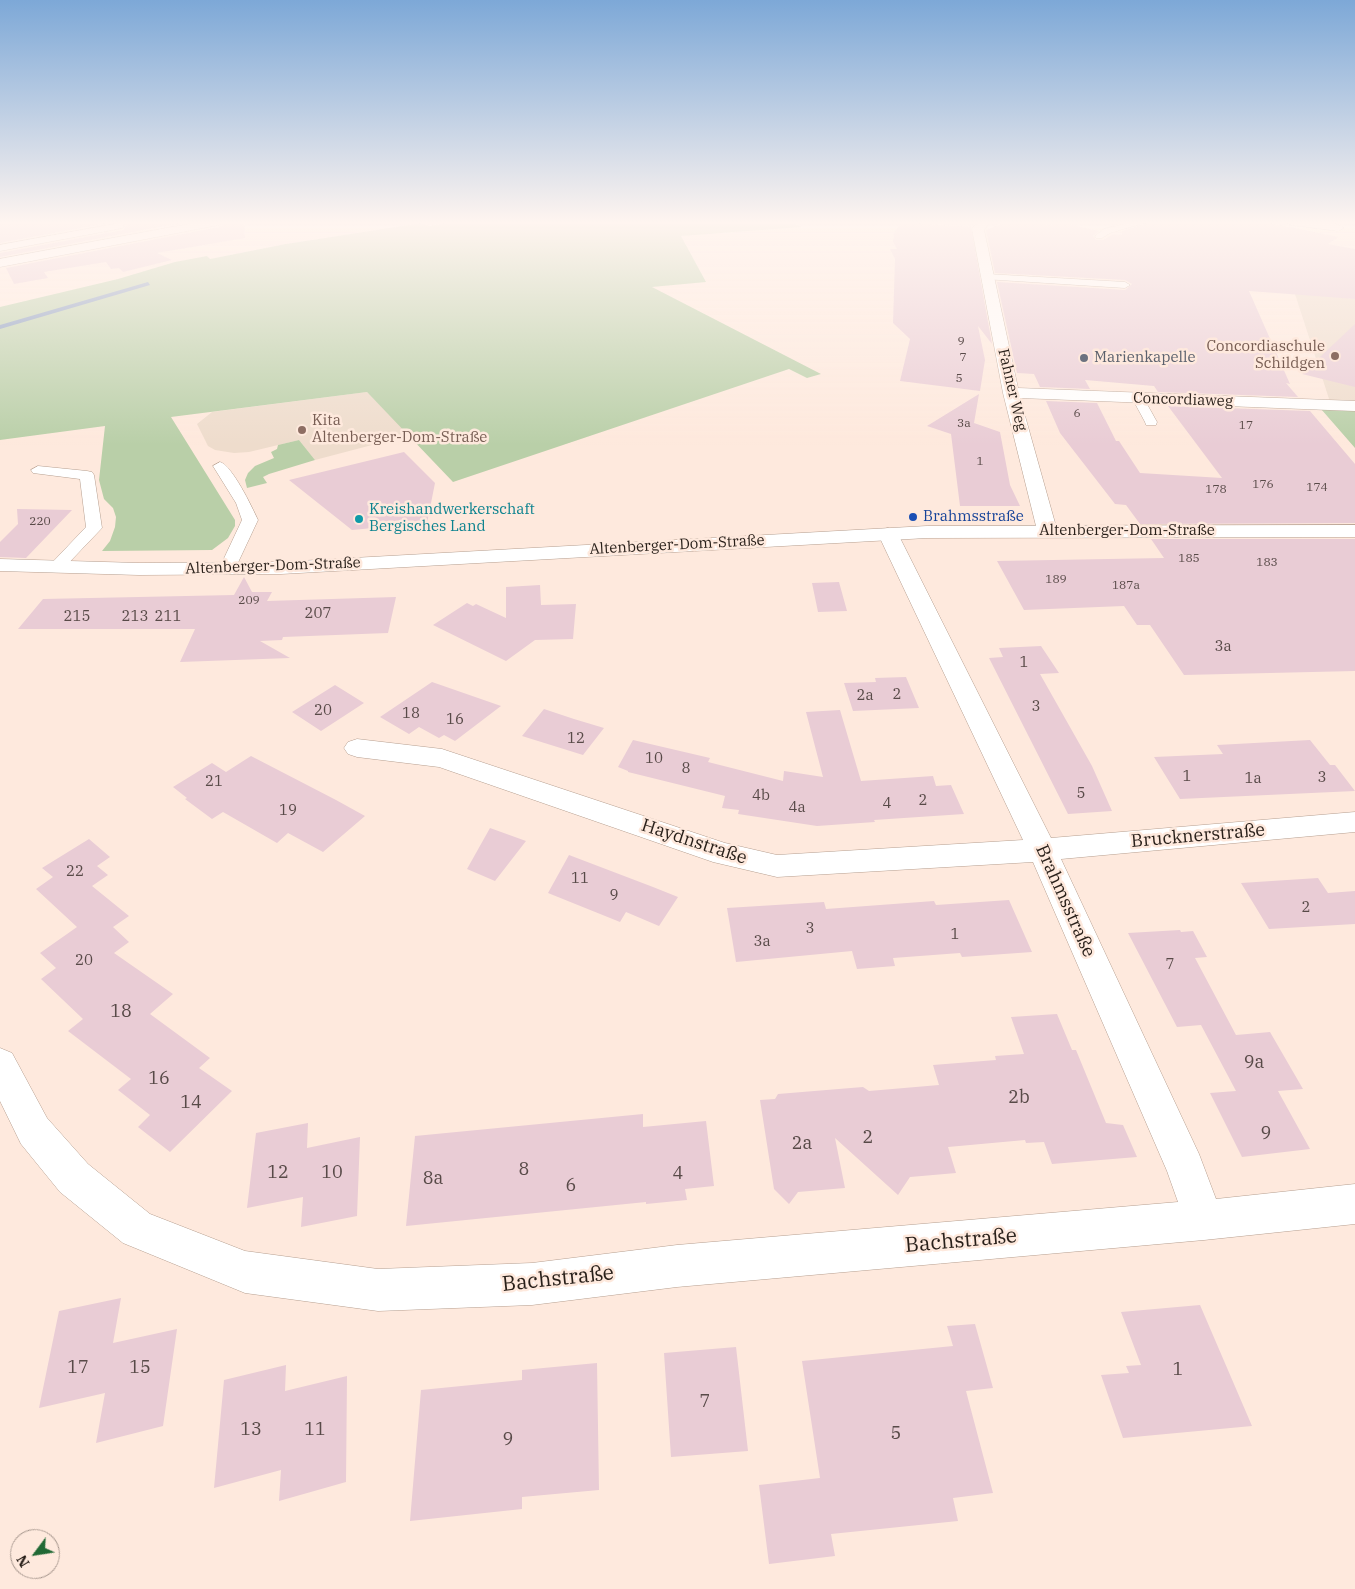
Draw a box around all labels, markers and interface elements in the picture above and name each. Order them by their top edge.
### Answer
house number: 9 [957,335,965,349]
place label: Concordiaschule Schildgen [1206,338,1325,373]
street label: Fahner Weg [994,347,1030,433]
place label: Marienkapelle [1094,349,1196,367]
marker: Concordiaschule Schildgen [1329,350,1341,362]
house number: 7 [959,351,967,365]
marker: Marienkapelle [1078,352,1090,364]
house number: 5 [955,372,963,386]
street label: Concordiaweg [1133,389,1233,411]
house number: 6 [1073,407,1081,421]
place label: Kita Altenberger-Dom-Straße [312,412,487,447]
house number: 3a [957,417,971,431]
house number: 17 [1239,419,1253,433]
marker: Kita Altenberger-Dom-Straße [296,424,308,436]
house number: 1 [976,455,984,469]
house number: 176 [1252,478,1274,492]
house number: 174 [1306,481,1328,495]
house number: 178 [1205,483,1227,497]
place label: Kreishandwerkerschaft Bergisches Land [369,501,535,536]
place label: Brahmsstraße [923,508,1024,526]
marker: Brahmsstraße [907,511,919,523]
marker: Kreishandwerkerschaft Bergisches Land [353,513,365,525]
house number: 220 [29,515,51,529]
street label: Altenberger-Dom-Straße [1039,522,1215,540]
street label: Altenberger-Dom-Straße [589,531,765,559]
house number: 185 [1178,552,1200,566]
street label: Altenberger-Dom-Straße [185,554,361,578]
house number: 183 [1256,556,1278,570]
house number: 189 [1045,573,1067,587]
house number: 187a [1112,579,1140,593]
house number: 209 [238,594,260,608]
house number: 207 [305,605,331,623]
house number: 215 [64,608,90,626]
house number: 213 [122,608,148,626]
house number: 211 [155,608,181,626]
house number: 3a [1214,638,1232,656]
house number: 1 [1020,654,1028,672]
house number: 2 [893,686,901,704]
house number: 2a [856,687,874,705]
house number: 3 [1032,698,1040,716]
house number: 20 [314,702,332,720]
house number: 18 [402,705,420,723]
house number: 16 [446,711,464,729]
house number: 12 [567,730,585,748]
house number: 10 [645,750,663,768]
house number: 8 [682,760,690,778]
house number: 1 [1183,768,1191,786]
house number: 3 [1318,769,1326,787]
house number: 1a [1244,770,1262,788]
house number: 21 [205,773,223,791]
house number: 5 [1077,785,1085,803]
house number: 4b [752,787,770,805]
house number: 2 [919,792,927,810]
house number: 4 [883,795,891,813]
house number: 4a [788,799,806,817]
house number: 19 [279,802,297,820]
street label: Haydnstraße [638,815,750,869]
street label: Brucknerstraße [1130,819,1266,853]
street label: Brahmsstraße [1031,841,1099,961]
house number: 22 [66,863,84,881]
house number: 11 [571,870,589,888]
house number: 9 [610,887,618,905]
house number: 2 [1302,899,1310,917]
house number: 3 [806,920,814,938]
house number: 1 [951,926,959,944]
house number: 3a [753,933,771,951]
house number: 20 [75,952,93,970]
house number: 7 [1166,956,1174,974]
house number: 18 [110,1001,132,1023]
house number: 9a [1244,1052,1264,1074]
house number: 16 [148,1068,170,1090]
house number: 2b [1008,1087,1030,1109]
house number: 14 [180,1092,202,1114]
house number: 9 [1261,1123,1271,1145]
house number: 2 [863,1127,873,1149]
house number: 2a [792,1133,812,1155]
house number: 8 [519,1159,529,1181]
house number: 12 [267,1162,289,1184]
house number: 10 [321,1162,343,1184]
house number: 4 [673,1163,683,1185]
house number: 8a [423,1168,443,1190]
house number: 6 [566,1175,576,1197]
street label: Bachstraße [904,1224,1018,1258]
street label: Bachstraße [501,1261,615,1297]
house number: 17 [67,1357,89,1379]
house number: 15 [129,1357,151,1379]
house number: 1 [1173,1359,1183,1381]
house number: 7 [700,1391,710,1413]
house number: 13 [240,1419,262,1441]
house number: 11 [304,1419,326,1441]
house number: 5 [891,1423,901,1445]
house number: 9 [503,1429,513,1451]
north arrow [10,1529,60,1579]
text: N [12,1552,34,1571]

